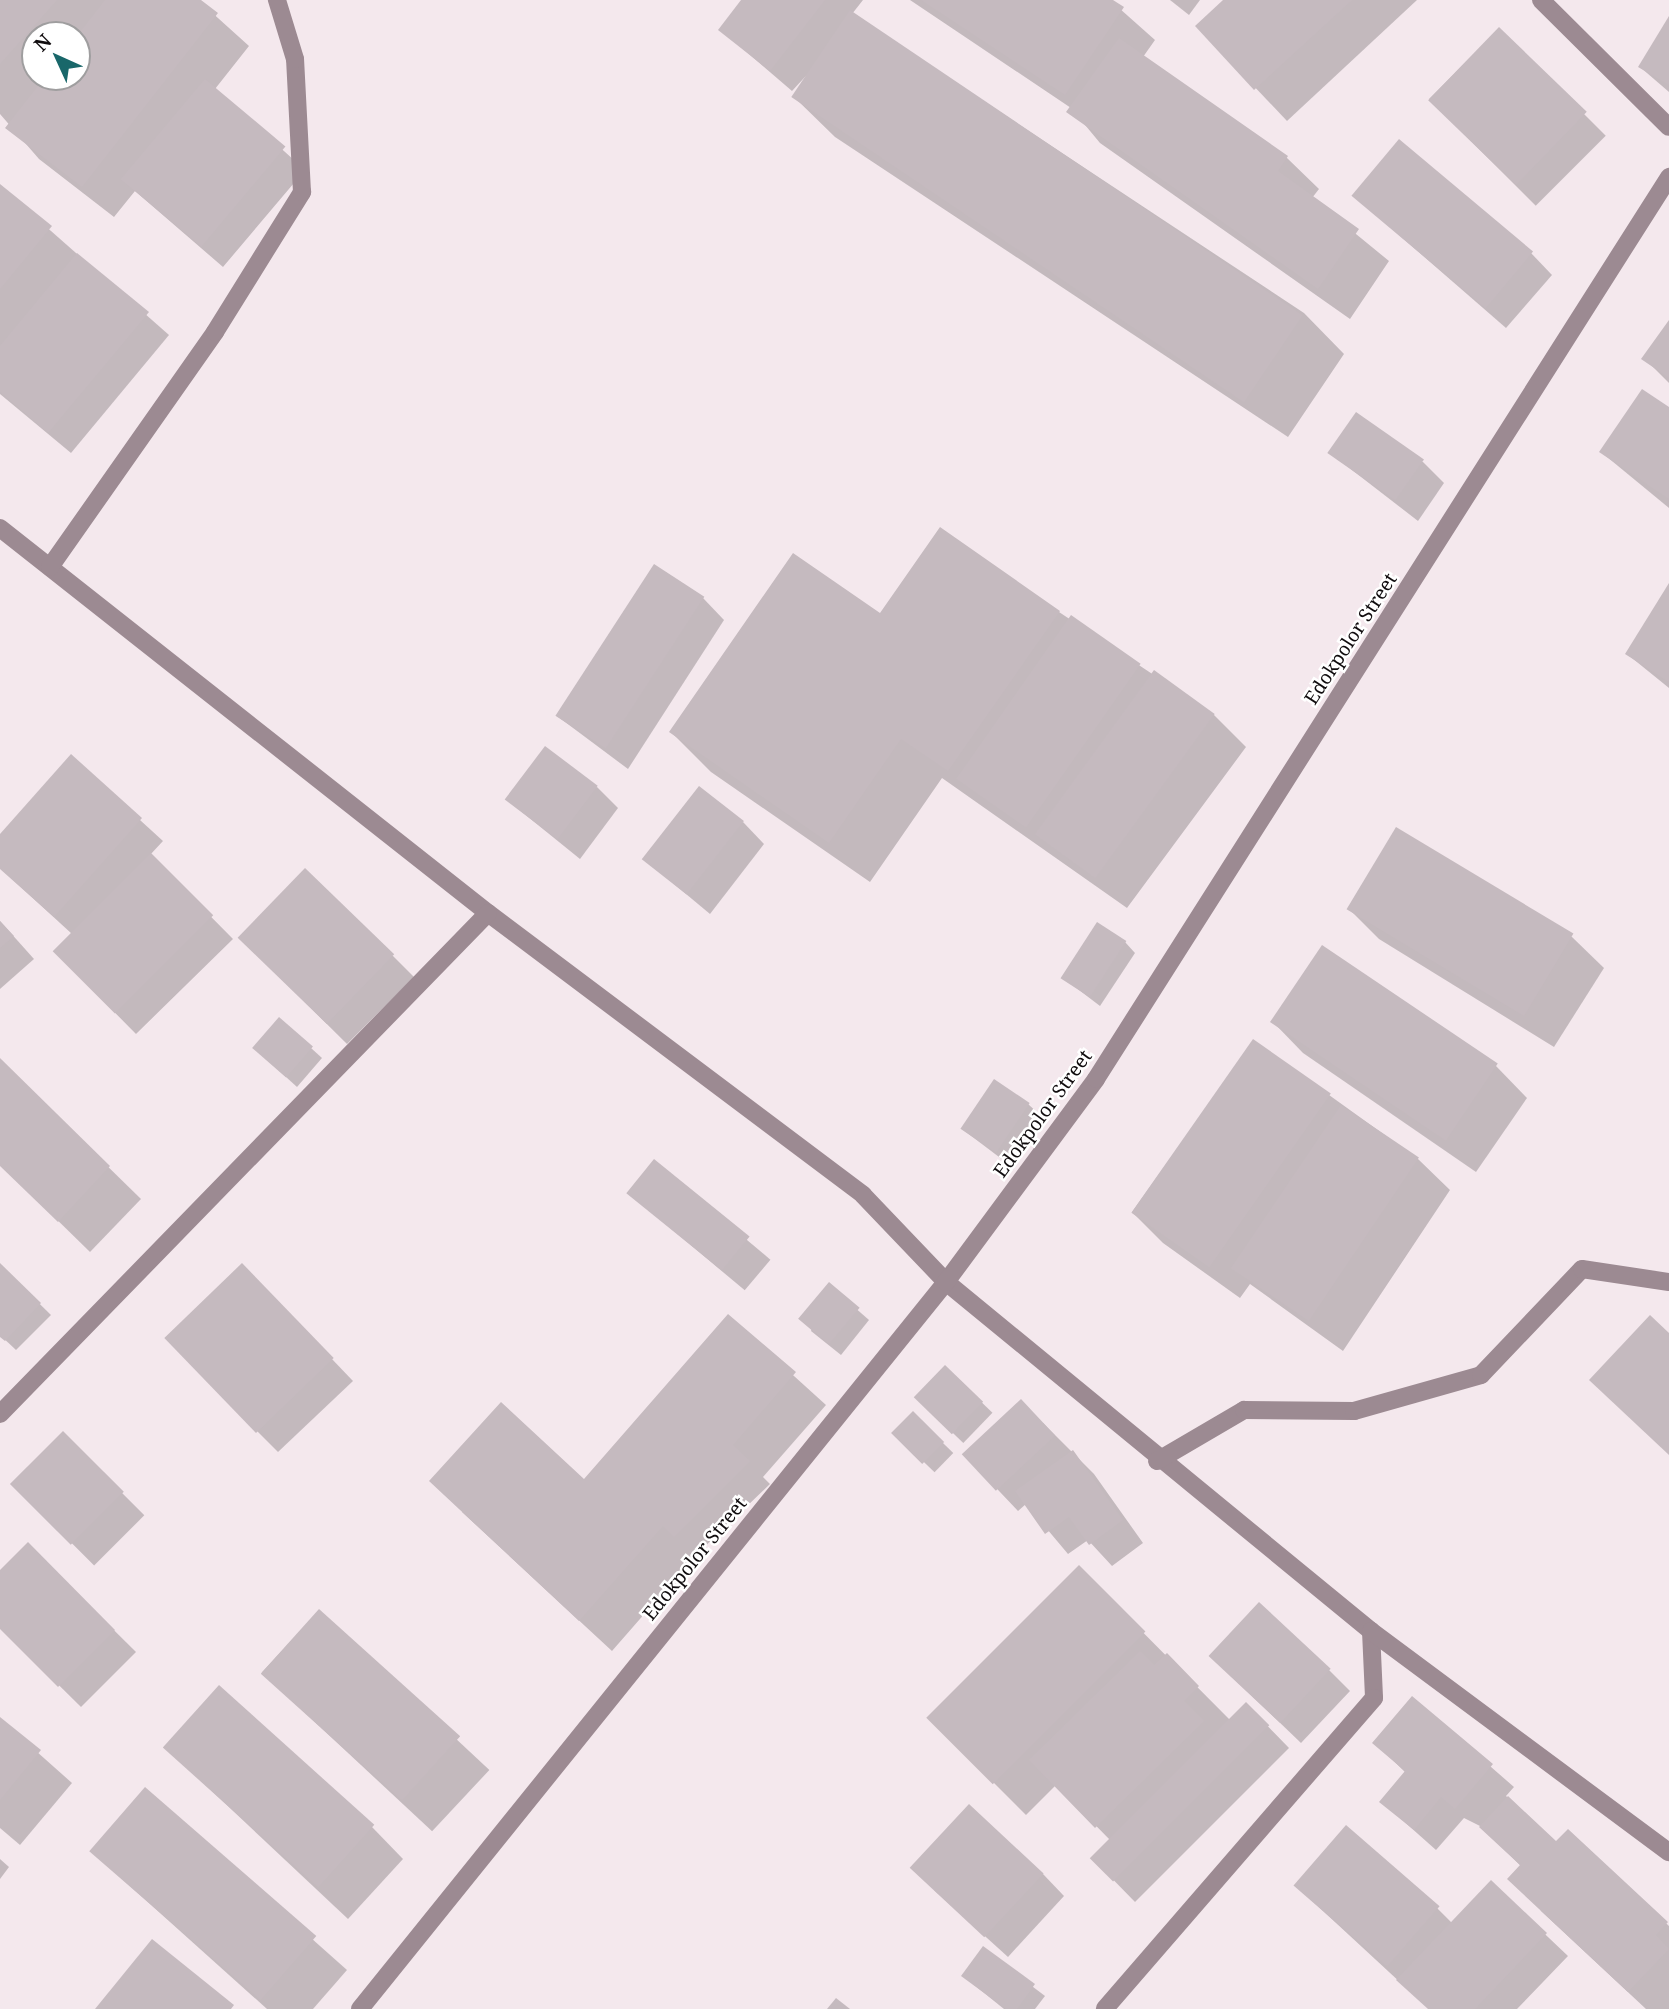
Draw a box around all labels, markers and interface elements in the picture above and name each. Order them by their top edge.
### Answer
north arrow [21,21,91,91]
text: N [28,28,57,57]
street label: Edokpolor Street [1300,569,1402,709]
street label: Edokpolor Street [989,1046,1097,1182]
street label: Edokpolor Street [638,1493,752,1625]

